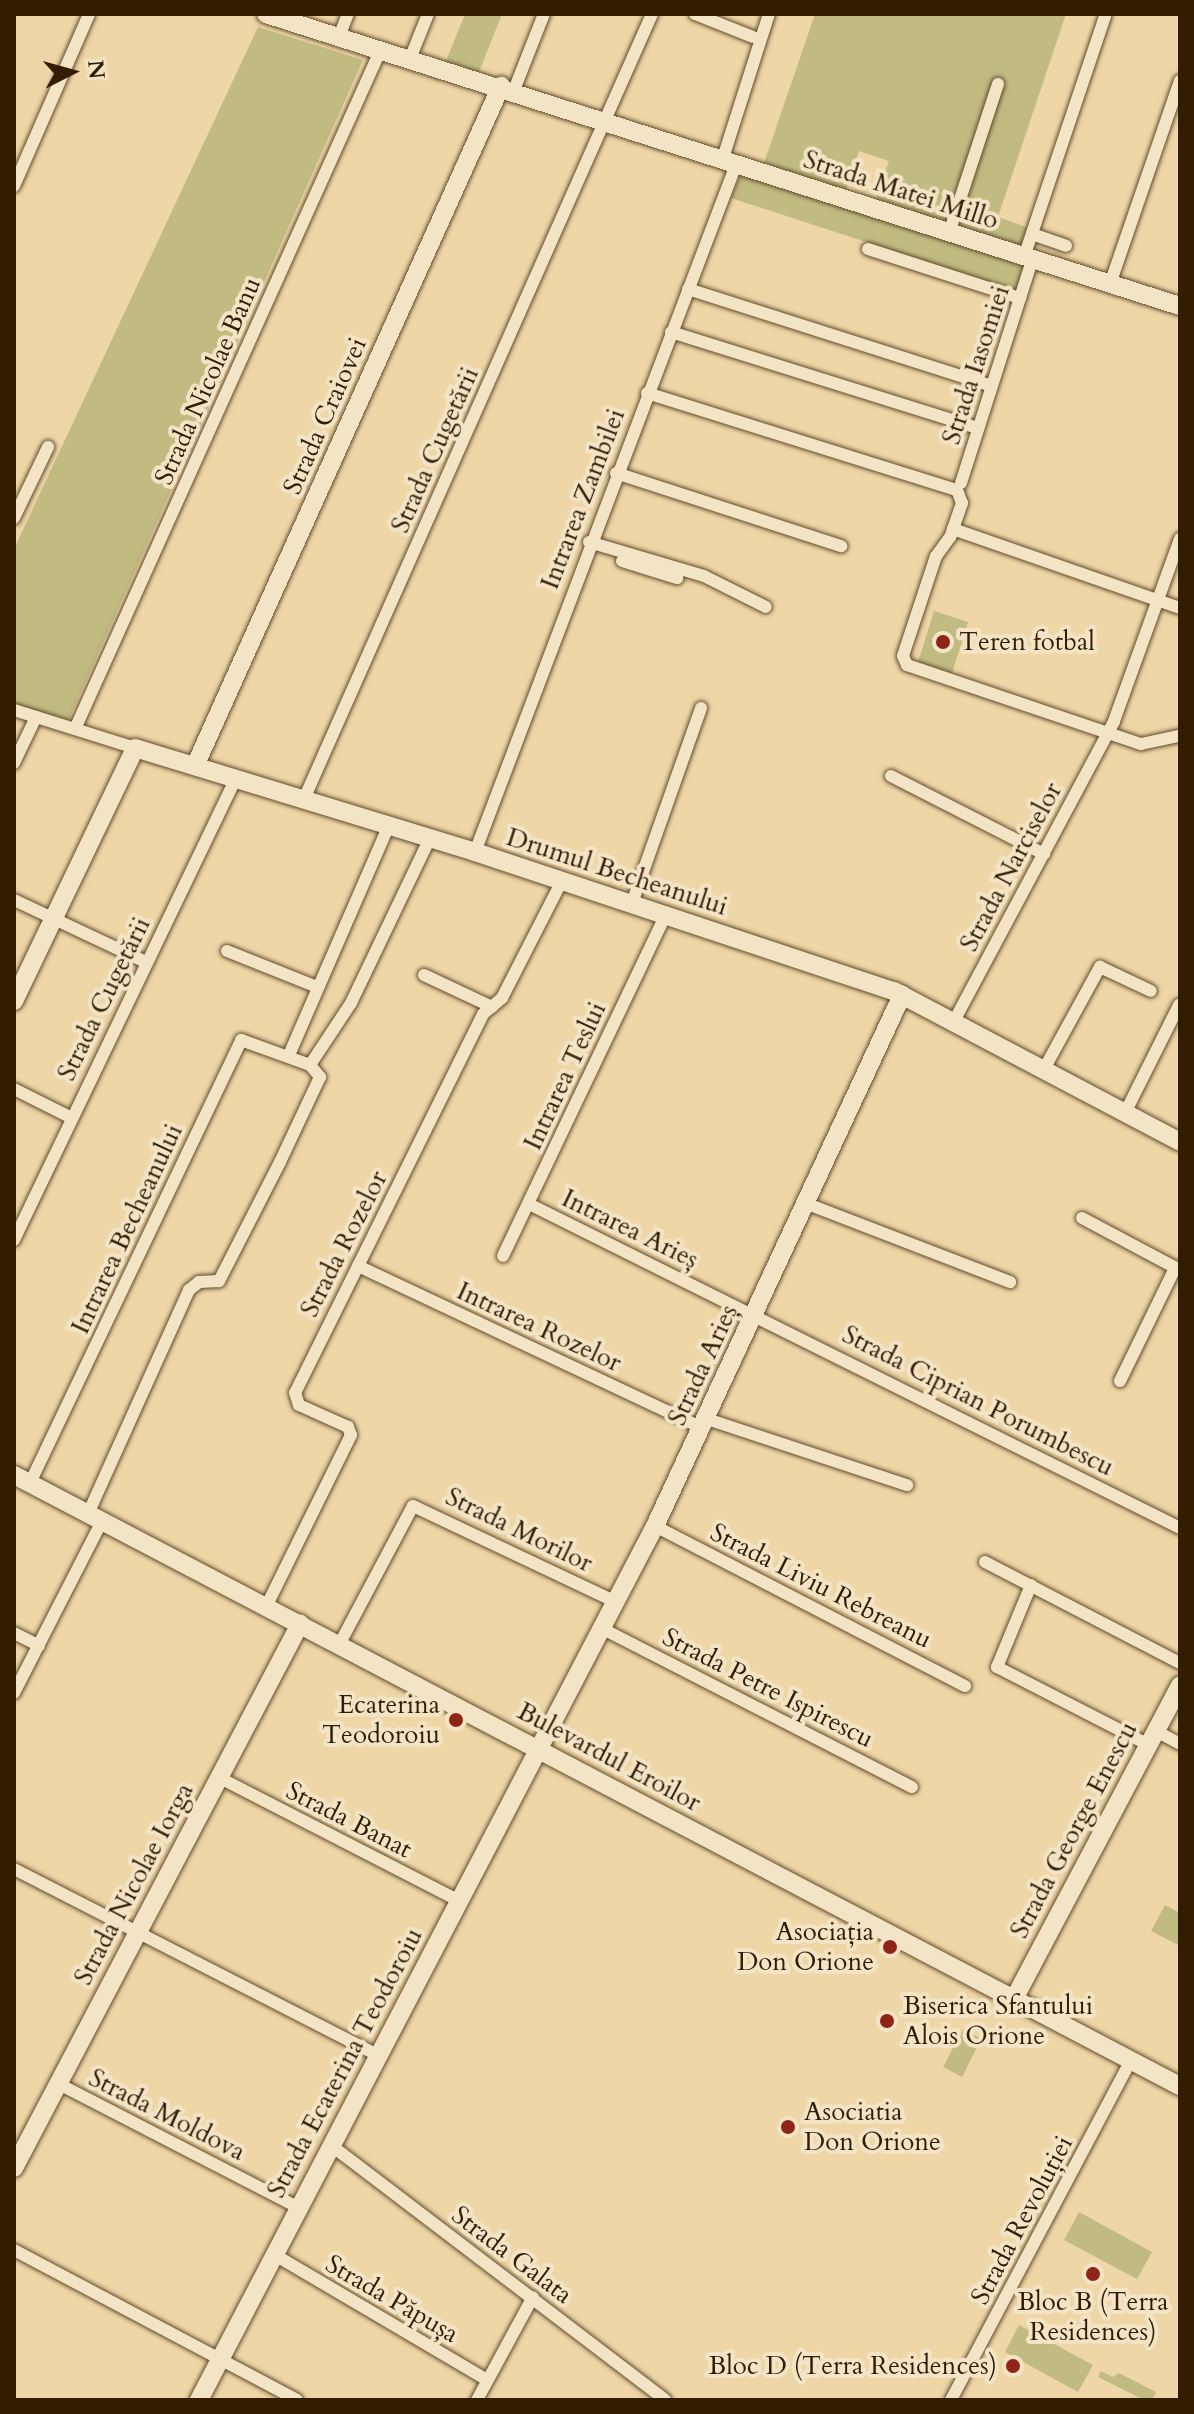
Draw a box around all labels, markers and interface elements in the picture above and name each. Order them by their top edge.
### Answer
north arrow [32,32,112,112]
text: N [80,58,112,81]
street label: Strada Matei Millo [800,144,1002,236]
street label: Strada Nicolae Banu [148,272,268,490]
street label: Strada Iasomiei [936,282,1016,448]
street label: Strada Craiovei [277,333,373,499]
street label: Strada Cugetării [385,362,485,538]
street label: Intrarea Zambilei [534,404,632,594]
place label: Teren fotbal [959,626,1095,658]
marker: Teren fotbal [934,633,952,651]
street label: Strada Narciselor [953,777,1069,957]
street label: Drumul Becheanului [503,822,731,922]
street label: Strada Cugetării [51,912,157,1086]
street label: Intrarea Teslui [517,997,613,1155]
street label: Intrarea Becheanului [65,1119,189,1339]
street label: Strada Rozelor [294,1166,394,1322]
street label: Intrarea Arieș [557,1183,703,1275]
street label: Intrarea Rozelor [452,1275,626,1379]
street label: Strada Arieș [661,1300,745,1430]
street label: Strada Ciprian Porumbescu [837,1319,1119,1483]
street label: Strada Morilor [440,1481,598,1579]
street label: Strada Liviu Rebreanu [705,1517,937,1655]
street label: Strada Petre Ispirescu [657,1621,879,1755]
place label: Ecaterina Teodoroiu [322,1689,440,1750]
street label: Bulevardul Eroilor [512,1696,706,1818]
marker: Ecaterina Teodoroiu [447,1711,465,1729]
street label: Strada George Enescu [1004,1716,1144,1944]
street label: Strada Banat [281,1775,417,1865]
street label: Strada Nicolae Iorga [68,1778,200,1990]
place label: Asociația Don Orione [737,1916,874,1978]
street label: Strada Ecaterina Teodoroiu [261,1923,429,2203]
marker: Asociația Don Orione [881,1938,899,1956]
place label: Biserica Sfantului Alois Orione [903,1990,1093,2052]
marker: Biserica Sfantului Alois Orione [878,2012,896,2030]
street label: Strada Moldova [84,2062,250,2168]
place label: Asociatia Don Orione [804,2096,941,2158]
marker: Asociatia Don Orione [779,2118,797,2136]
street label: Strada Revoluției [964,2130,1080,2310]
street label: Strada Galata [445,2199,579,2311]
street label: Strada Păpușa [320,2248,464,2350]
marker: Bloc B (Terra Residences) [1084,2265,1102,2283]
place label: Bloc B (Terra Residences) [1017,2286,1169,2348]
place label: Bloc D (Terra Residences) [709,2350,997,2382]
marker: Bloc D (Terra Residences) [1004,2357,1022,2375]

